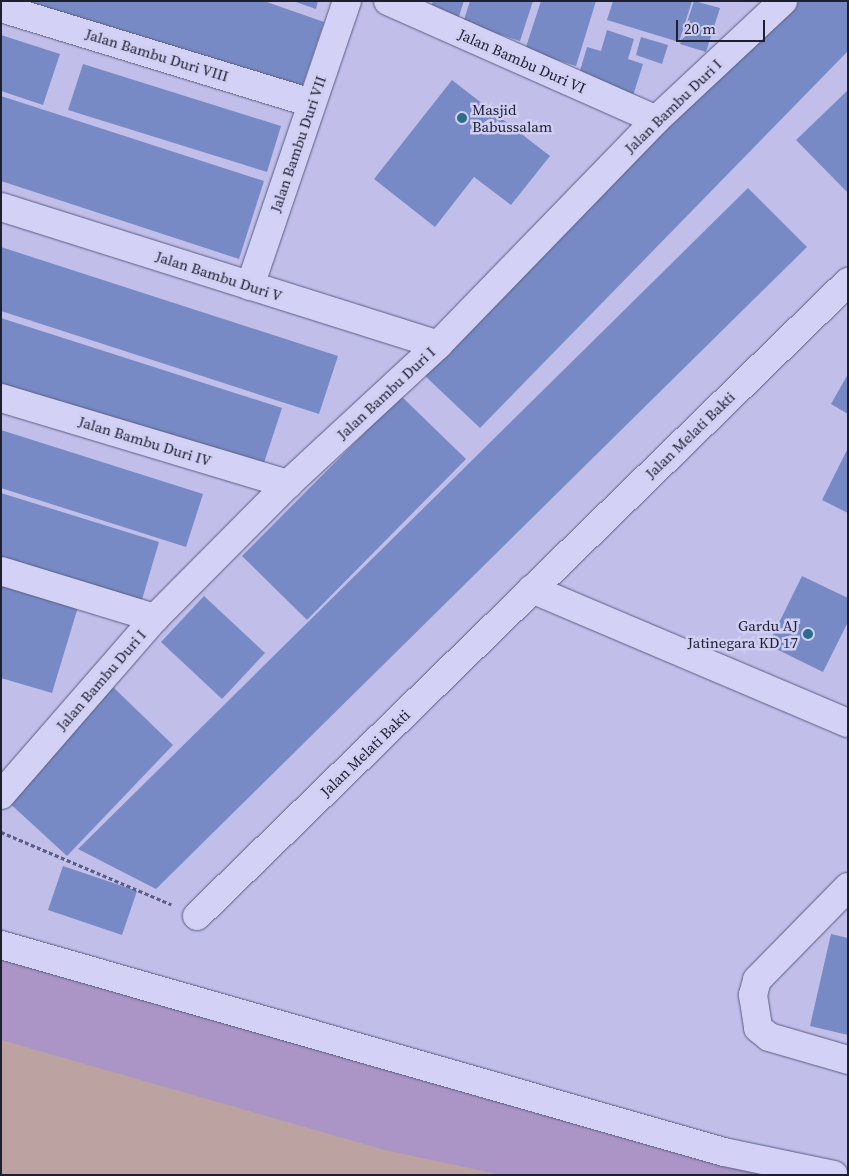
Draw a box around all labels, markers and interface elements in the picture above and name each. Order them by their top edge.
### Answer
scale bar [679,10,768,42]
text: 20 m [684,18,716,39]
street label: Jalan Bambu Duri VIII [83,25,231,85]
street label: Jalan Bambu Duri VI [455,25,589,97]
street label: Jalan Bambu Duri I [621,55,725,157]
street label: Jalan Bambu Duri VII [266,73,330,215]
place label: Masjid Babussalam [472,100,552,135]
marker: Masjid Babussalam [456,112,468,124]
street label: Jalan Bambu Duri V [153,247,285,305]
street label: Jalan Bambu Duri I [333,343,439,443]
street label: Jalan Melati Bakti [641,388,739,482]
street label: Jalan Bambu Duri IV [76,412,214,470]
place label: Gardu AJ Jatinegara KD 17 [688,616,798,651]
street label: Jalan Bambu Duri I [52,626,150,734]
marker: Gardu AJ Jatinegara KD 17 [802,628,814,640]
street label: Jalan Melati Bakti [316,706,414,800]

